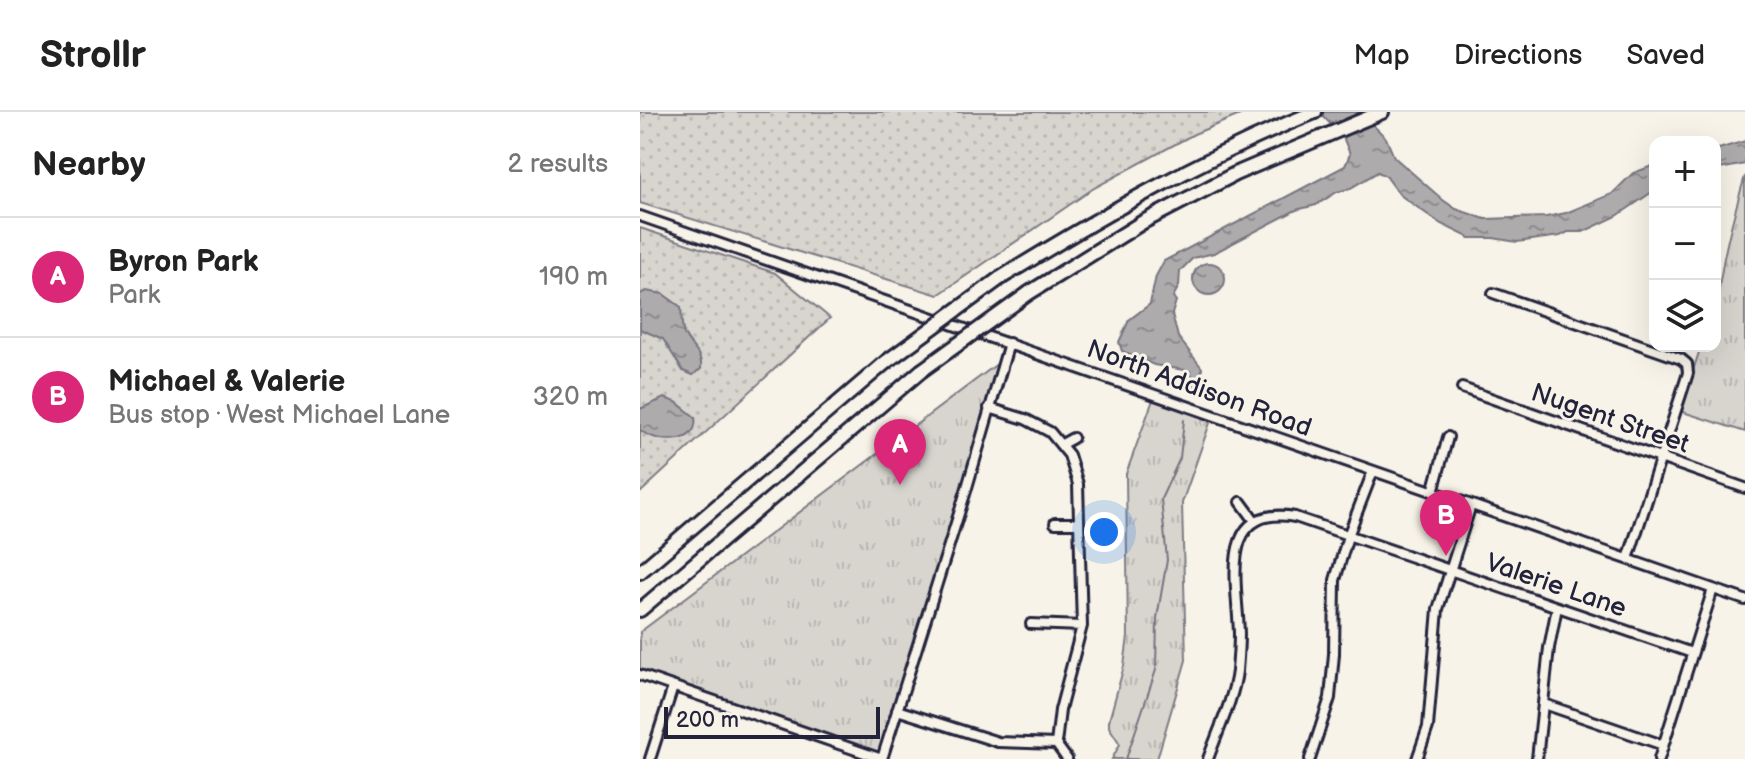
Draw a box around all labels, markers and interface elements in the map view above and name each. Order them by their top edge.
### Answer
text: Strollr [40,33,146,78]
text: Map [1353,39,1410,72]
text: Directions [1454,39,1582,72]
text: Saved [1626,39,1705,72]
map controls [1649,136,1721,352]
button: + [1649,136,1721,208]
text: Nearby [32,144,146,185]
text: 2 results [508,149,608,180]
button: − [1649,208,1721,280]
text: Byron Park [108,244,258,280]
text: A [50,262,66,293]
text: 190 m [539,262,608,293]
text: Park [108,280,160,311]
button: layers [1649,280,1721,352]
street label: North Addison Road [1082,334,1316,444]
text: Michael & Valerie [108,364,345,400]
street label: Nugent Street [1527,377,1693,461]
text: B [49,382,67,413]
text: 320 m [533,382,608,413]
text: Bus stop · West Michael Lane [108,400,450,431]
pin: A [874,419,926,485]
pin: B [1420,490,1472,556]
your location [1084,512,1124,552]
street label: Valerie Lane [1482,547,1630,625]
scale bar [664,703,880,739]
text: 200 m [676,707,739,734]

